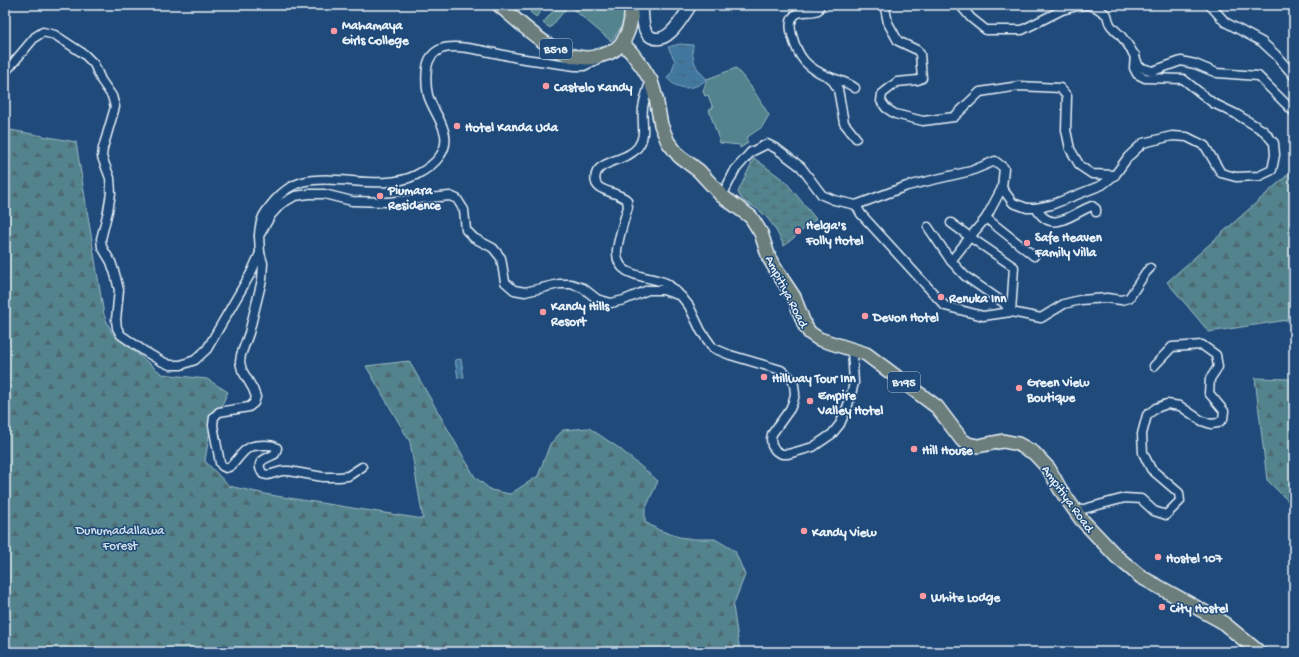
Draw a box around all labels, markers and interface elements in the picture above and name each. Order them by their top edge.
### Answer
place label: Mahamaya Girls College [342,19,410,49]
marker: Mahamaya Girls College [329,26,339,36]
road number: B518 [540,39,572,59]
marker: Castelo Kandy [541,81,551,91]
place label: Castelo Kandy [553,81,633,96]
marker: Hotel Kanda Uda [452,121,462,131]
place label: Hotel Kanda Uda [465,121,559,136]
place label: Piumara Residence [387,184,442,214]
marker: Piumara Residence [375,191,385,201]
place label: Helga's Folly Hotel [805,219,864,249]
marker: Helga's Folly Hotel [793,226,803,236]
place label: Safe Heaven Family Villa [1034,230,1103,261]
marker: Safe Heaven Family Villa [1022,238,1032,248]
street label: Ampitiya Road [761,253,811,332]
marker: Renuka Inn [936,292,946,302]
place label: Renuka Inn [948,292,1007,307]
place label: Kandy Hills Resort [550,300,611,330]
marker: Kandy Hills Resort [538,307,548,317]
marker: Devon Hotel [860,311,870,321]
place label: Devon Hotel [872,311,939,326]
marker: Hillway Tour Inn [759,372,769,382]
place label: Hillway Tour Inn [772,372,857,387]
road number: B195 [888,372,920,392]
place label: Green View Boutique [1026,376,1090,406]
marker: Green View Boutique [1014,383,1024,393]
place label: Empire Valley Hotel [817,389,884,419]
marker: Empire Valley Hotel [805,396,815,406]
marker: Hill House [909,444,919,454]
place label: Hill House [922,444,974,459]
street label: Ampitiya Road [1038,463,1097,537]
park label: Dunumadallawa Forest [75,524,165,554]
marker: Kandy View [799,526,809,536]
place label: Kandy View [811,526,877,541]
marker: Hostel 107 [1153,552,1163,562]
place label: Hostel 107 [1166,552,1224,567]
marker: White Lodge [918,591,928,601]
place label: White Lodge [930,591,1001,606]
marker: City Hostel [1157,602,1167,612]
place label: City Hostel [1169,602,1229,617]

